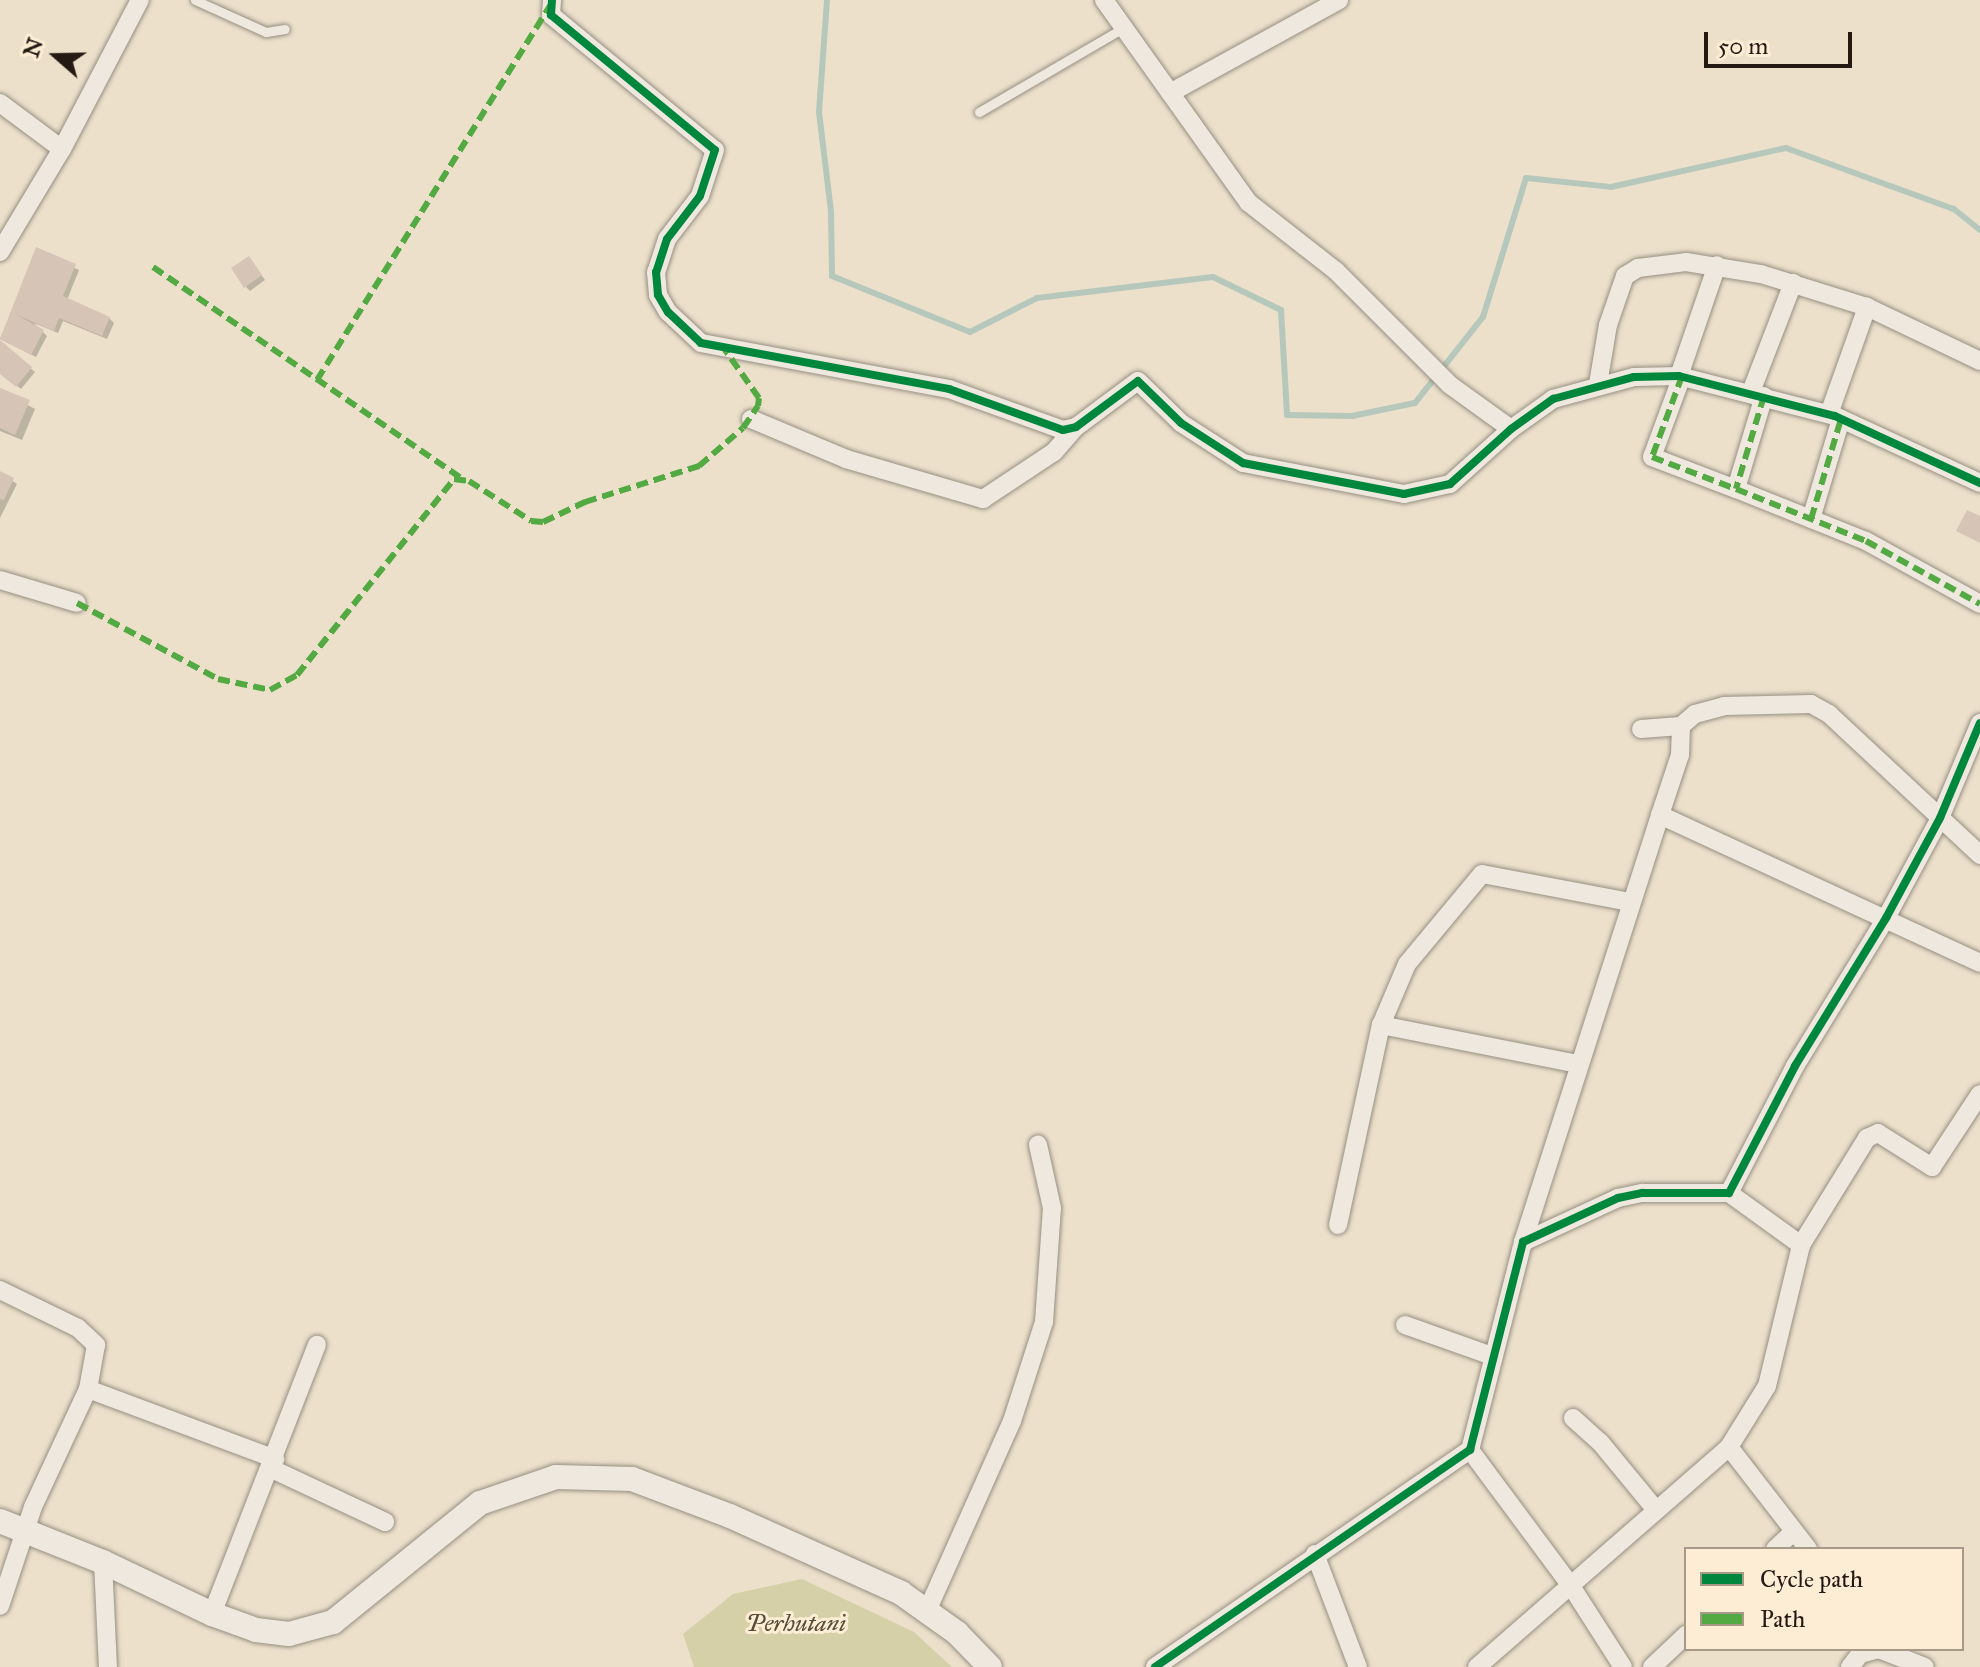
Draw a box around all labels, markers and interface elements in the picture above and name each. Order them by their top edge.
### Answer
north arrow [16,16,96,96]
scale bar [1708,16,1856,66]
text: 50 m [1718,31,1768,61]
text: N [17,34,49,61]
legend [1684,1547,1964,1651]
text: Cycle path [1760,1564,1863,1594]
text: Path [1760,1604,1805,1634]
park label: Perhutani [746,1610,846,1638]

